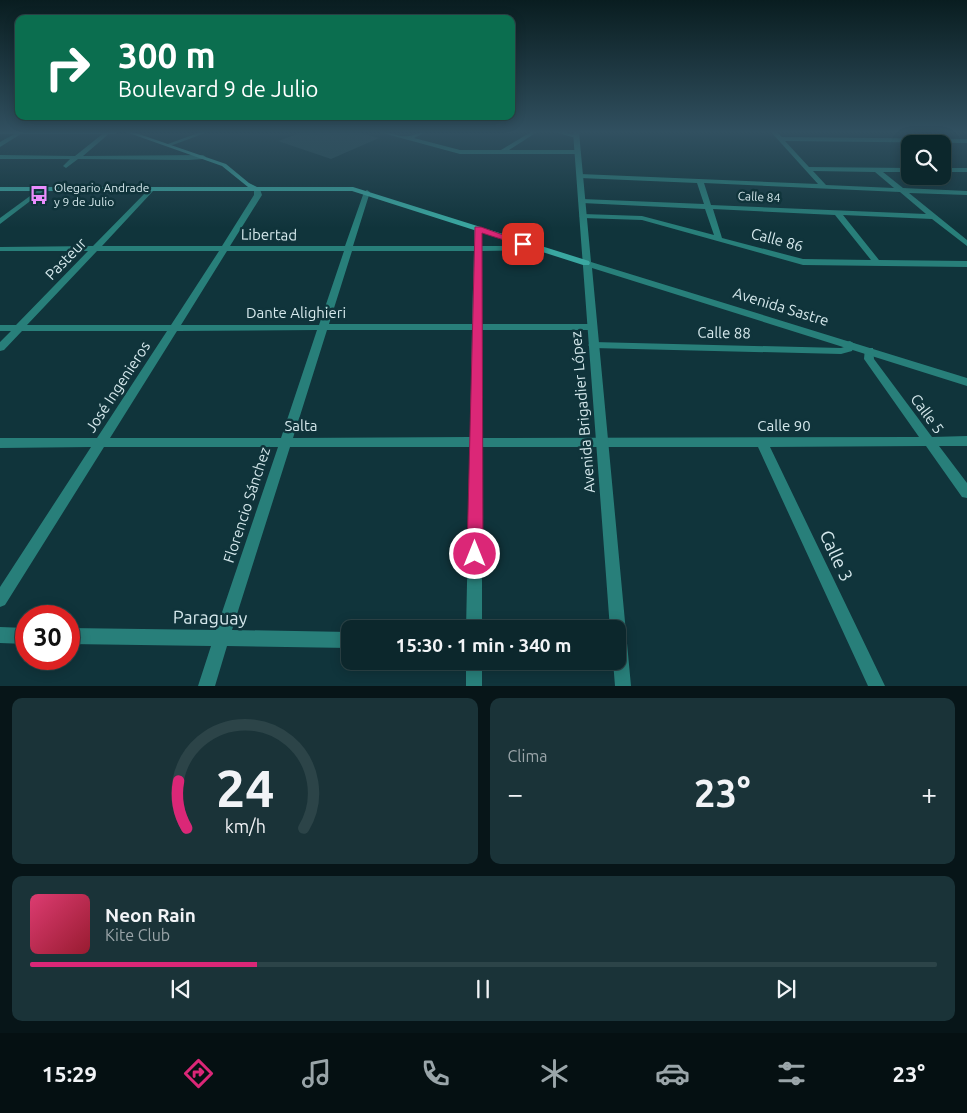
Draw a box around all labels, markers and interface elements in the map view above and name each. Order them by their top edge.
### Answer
icon: right [35,35,100,100]
text: 300 m [118,35,216,75]
text: Boulevard 9 de Julio [118,76,318,101]
map controls [901,135,951,185]
button: search [901,135,951,185]
place label: Olegario Andrade y 9 de Julio [54,181,149,208]
bus stop icon: Olegario Andrade y 9 de Julio [28,184,50,206]
street label: Calle 84 [737,189,781,204]
pin [502,223,544,265]
street label: Calle 86 [749,224,805,255]
street label: Libertad [241,226,297,243]
icon: arrive [509,230,537,258]
street label: Pasteur [42,234,90,283]
street label: Avenida Sastre [731,284,831,329]
street label: Dante Alighieri [246,304,346,321]
street label: Calle 88 [697,324,751,341]
street label: Avenida Brigadier López [567,330,598,494]
street label: José Ingenieros [82,338,153,435]
street label: Calle 5 [907,391,947,437]
street label: Salta [284,417,318,434]
street label: Calle 90 [757,417,811,434]
street label: Florencio Sánchez [220,445,273,565]
position arrow [448,527,500,579]
street label: Calle 3 [816,527,857,584]
speed limit sign: 30 [15,605,80,670]
street label: Paraguay [173,606,248,628]
text: 15:30 · 1 min · 340 m [396,634,571,656]
text: Clima [508,747,547,765]
text: 24 [215,759,274,817]
text: 23° [694,772,750,814]
text: − [508,778,523,809]
text: + [921,778,937,809]
text: km/h [224,816,265,836]
text: Neon Rain [105,904,196,926]
text: Kite Club [105,926,170,944]
icon: previous [167,975,195,1003]
icon: pause [469,975,497,1003]
icon: next [772,975,800,1003]
icon: directions [181,1056,216,1091]
icon: music [299,1056,334,1091]
icon: phone [418,1056,453,1091]
icon: climate [537,1056,572,1091]
icon: car [655,1056,690,1091]
icon: filters [774,1056,809,1091]
text: 15:29 [42,1061,97,1086]
text: 23° [892,1061,925,1086]

